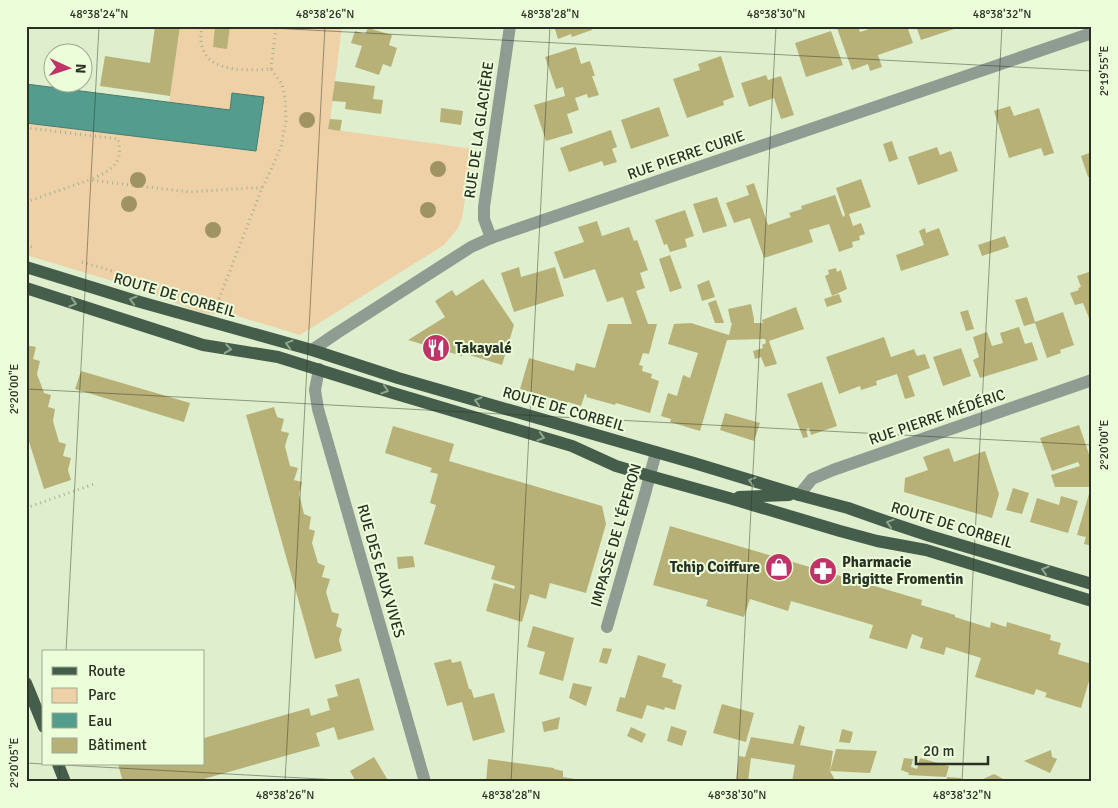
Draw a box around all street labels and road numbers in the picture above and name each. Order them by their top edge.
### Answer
street label: RUE DE LA GLACIÈRE [459,60,498,200]
street label: RUE PIERRE CURIE [625,126,747,184]
street label: ROUTE DE CORBEIL [112,269,239,321]
street label: ROUTE DE CORBEIL [501,383,628,435]
street label: RUE PIERRE MÉDÉRIC [866,384,1008,449]
street label: IMPASSE DE L'ÉPERON [586,461,645,609]
street label: ROUTE DE CORBEIL [889,498,1016,552]
street label: RUE DES EAUX VIVES [353,502,409,640]

